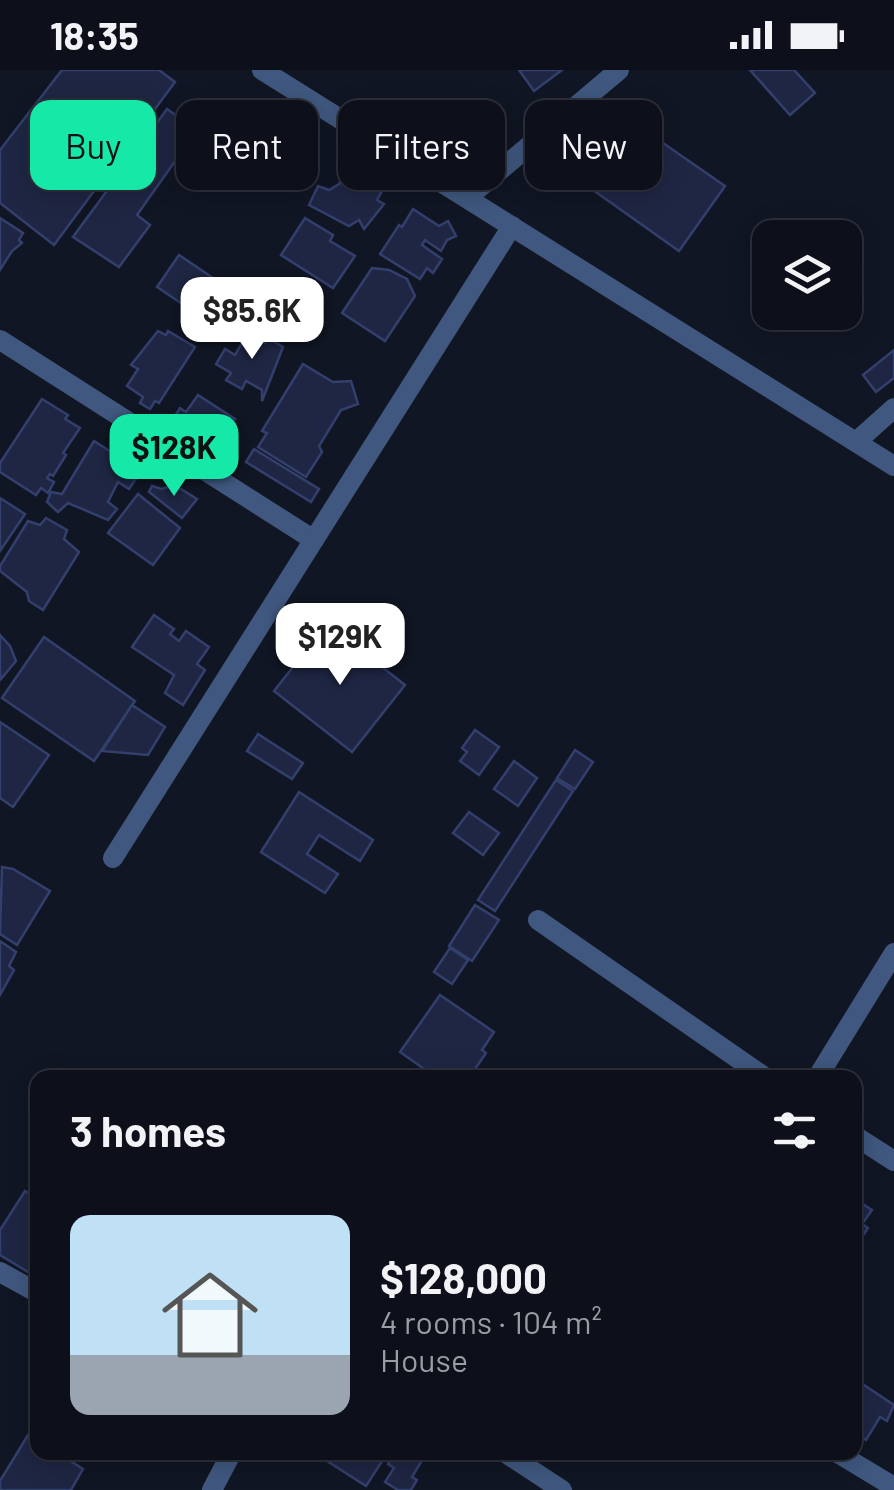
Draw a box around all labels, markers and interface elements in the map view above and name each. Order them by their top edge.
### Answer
text: 18:35 [50,12,139,58]
chip: Buy [30,100,156,190]
chip: Rent [176,100,318,190]
chip: Filters [338,100,505,190]
chip: New [525,100,662,190]
map controls [752,220,862,330]
button: layers [752,220,862,330]
pin: $85.6K [171,277,333,362]
text: $85.6K [203,290,301,328]
pin: $128K [104,414,244,499]
text: $128K [132,427,216,465]
pin: $129K [270,603,410,688]
text: $129K [298,616,382,654]
icon: filters [767,1103,822,1158]
text: 3 homes [70,1105,226,1155]
text: $128,000 [380,1252,547,1302]
icon: home [150,1255,270,1375]
text: 4 rooms · 104 m² [380,1302,602,1340]
text: House [380,1340,468,1378]

